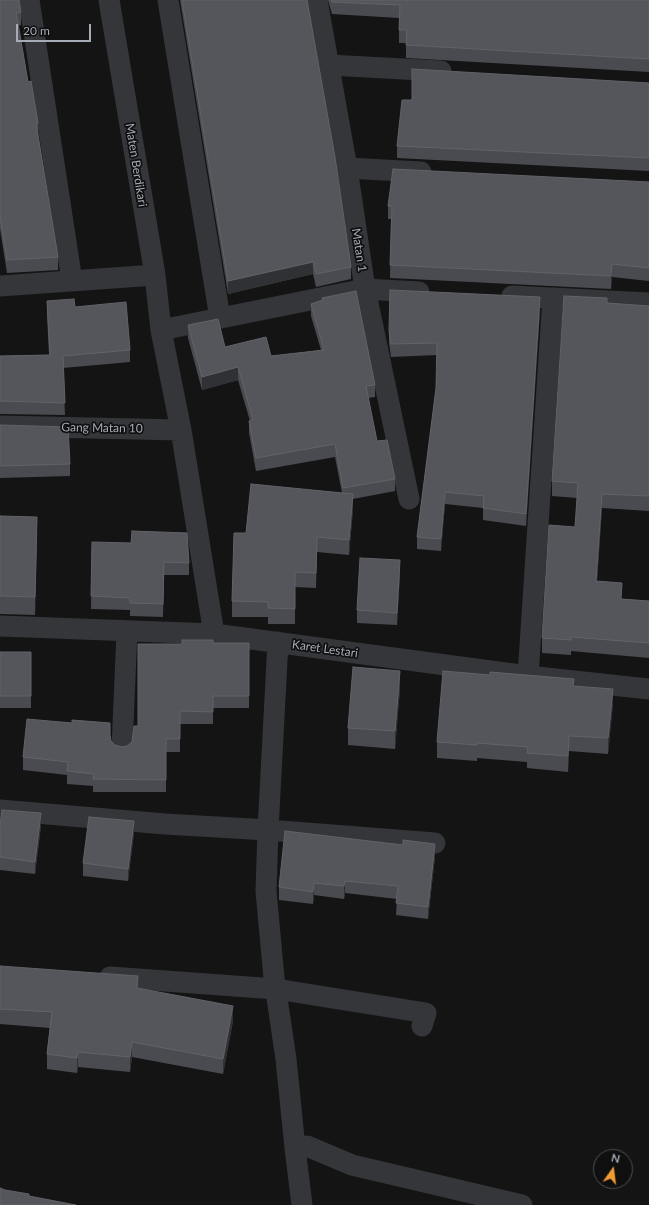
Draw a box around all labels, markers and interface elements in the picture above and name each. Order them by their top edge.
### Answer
scale bar [18,16,93,42]
text: 20 m [23,23,50,38]
street label: Maten Berdikari [122,122,150,208]
street label: Matan 1 [348,227,370,273]
street label: Gang Matan 10 [61,420,143,436]
street label: Karet Lestari [291,637,359,661]
north arrow [593,1149,633,1189]
text: N [610,1151,621,1165]

